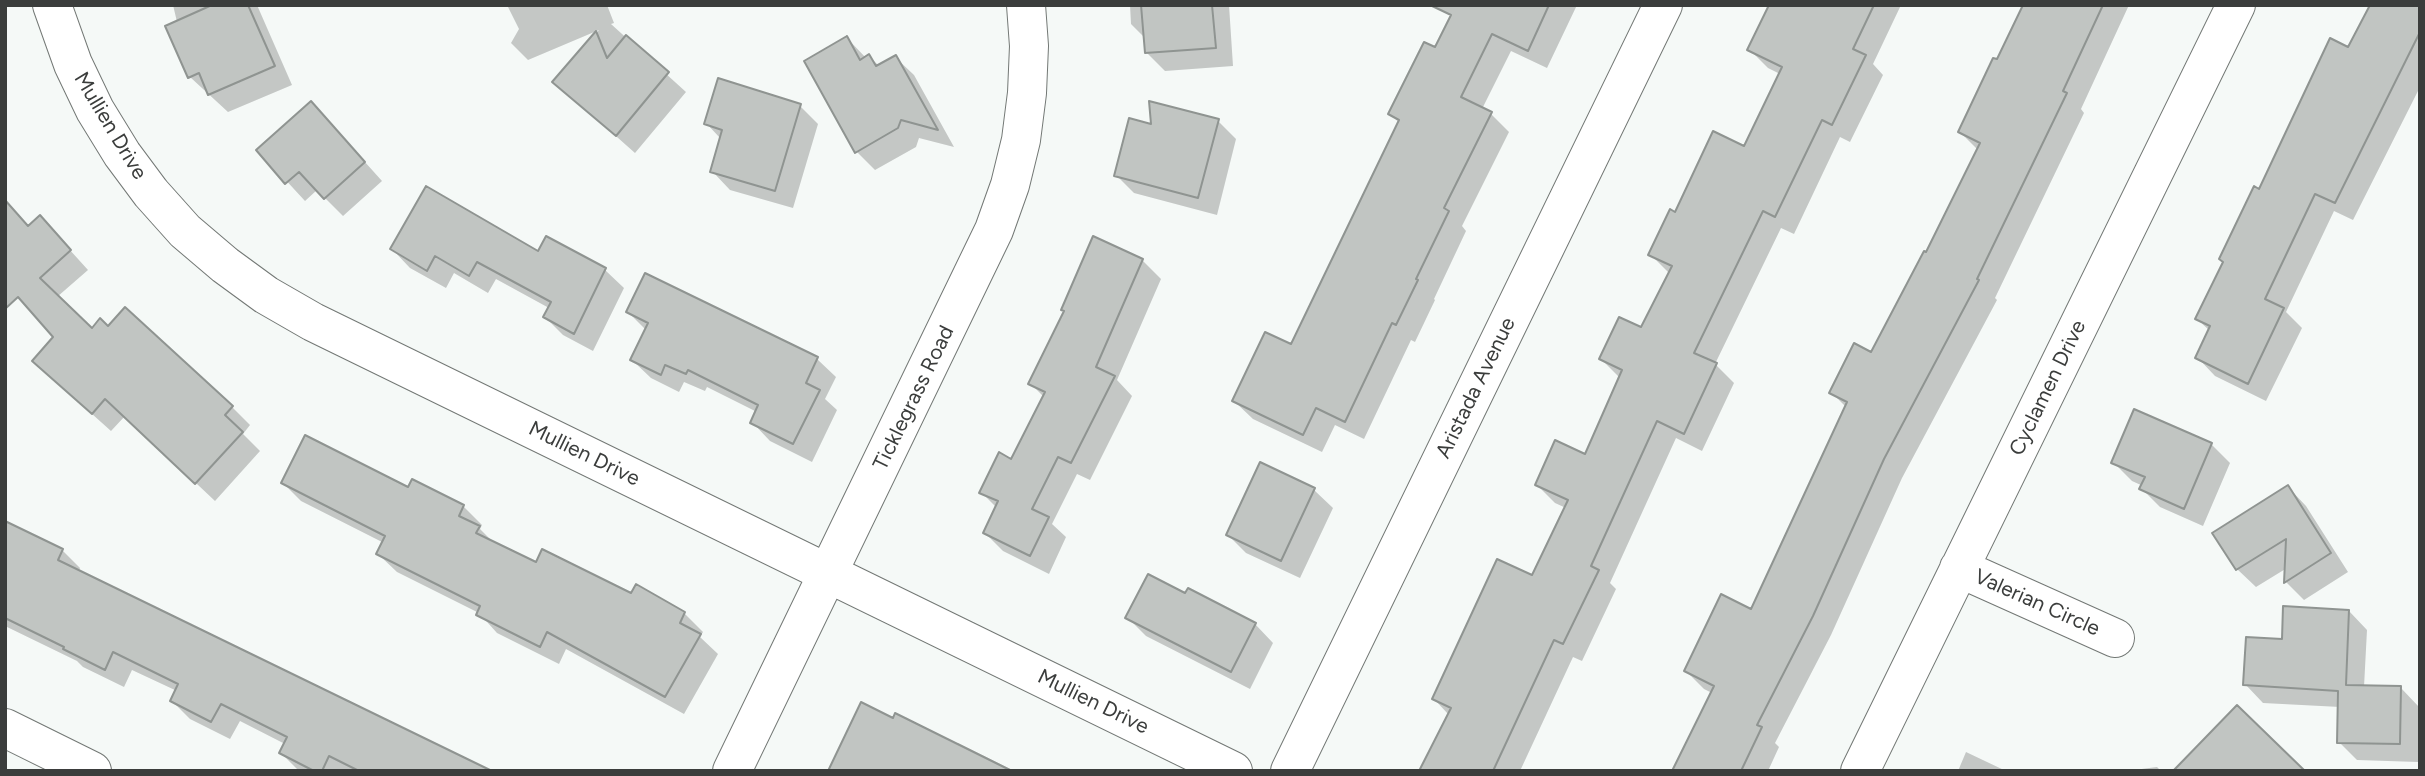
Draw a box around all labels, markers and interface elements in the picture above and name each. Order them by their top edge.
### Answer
street label: Mullien Drive [68,68,152,184]
street label: Aristada Avenue [1431,313,1521,463]
street label: Cyclamen Drive [2004,316,2092,460]
street label: Ticklegrass Road [868,322,960,474]
street label: Mullien Drive [524,416,644,492]
street label: Valerian Circle [1970,564,2104,642]
street label: Mullien Drive [1033,664,1153,740]

